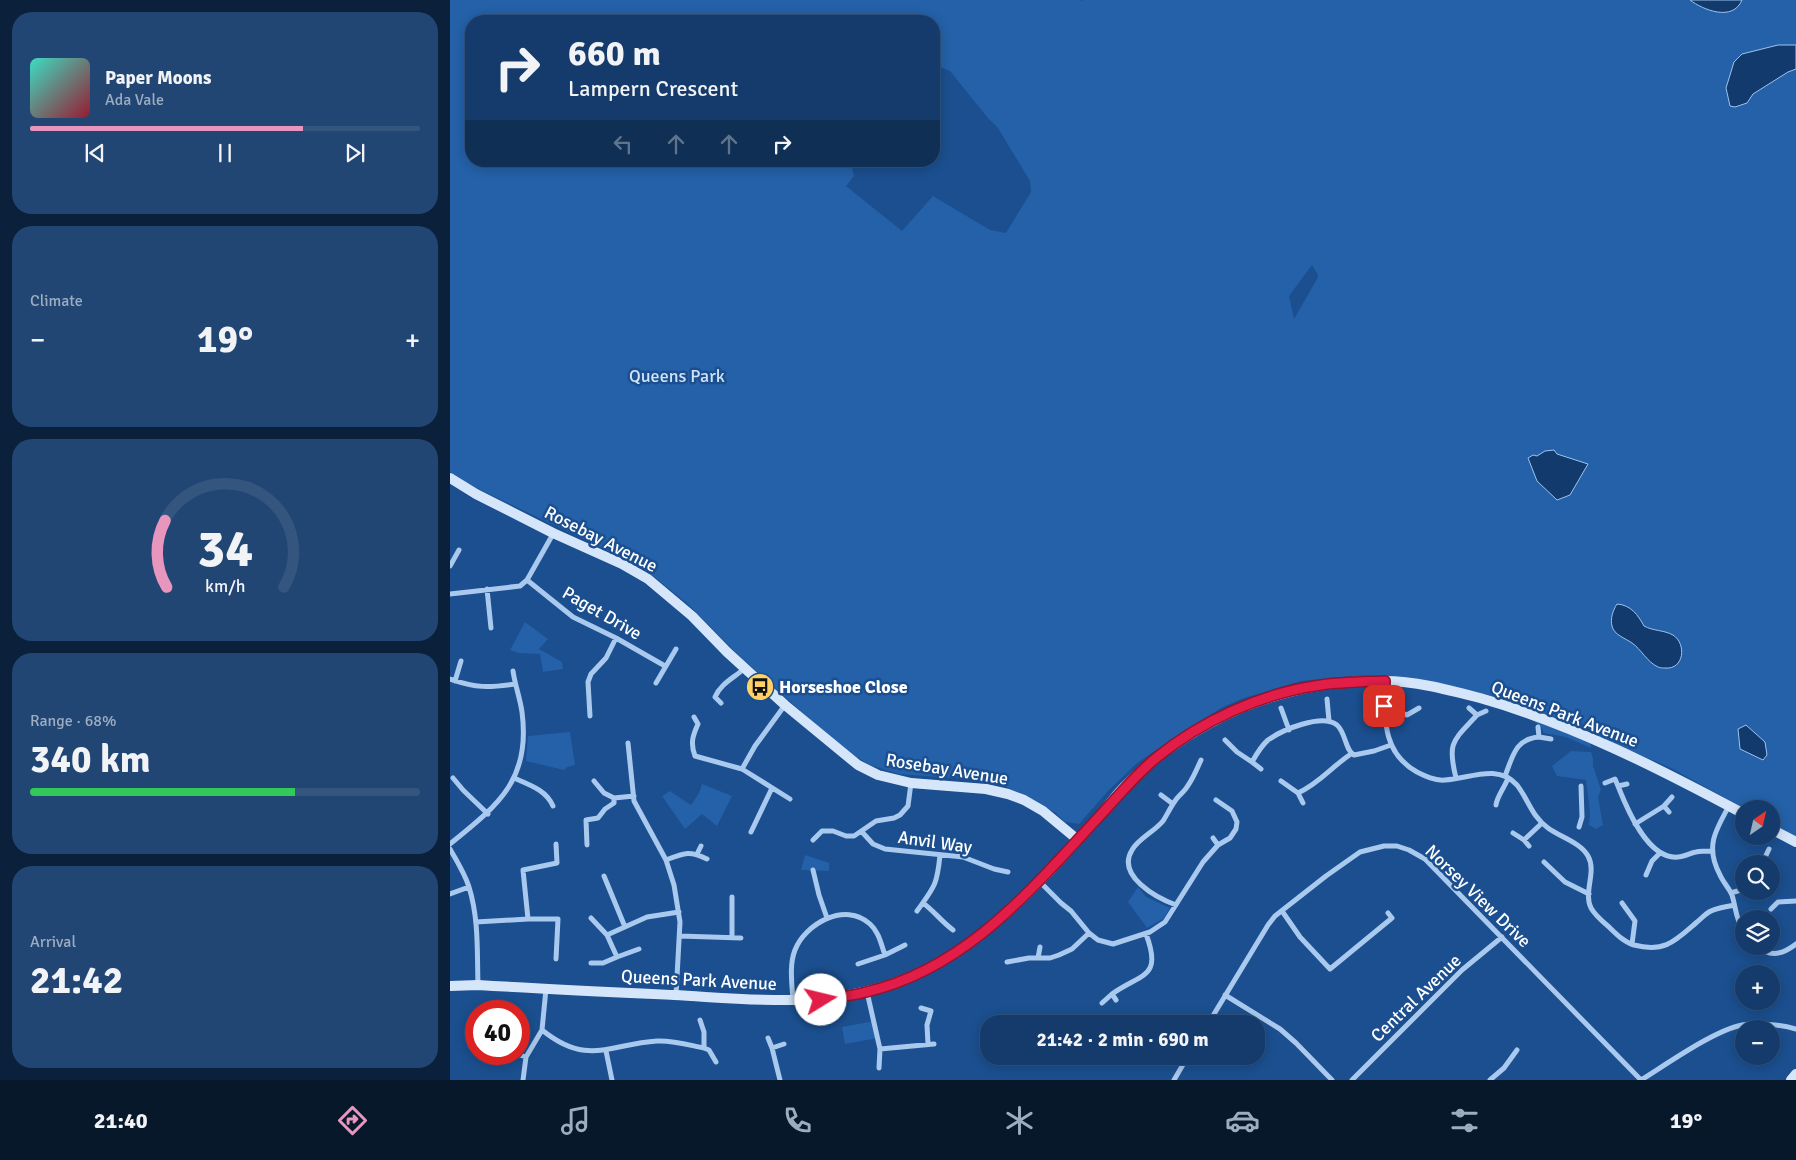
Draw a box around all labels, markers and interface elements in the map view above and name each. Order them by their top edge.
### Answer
text: 660 m [568,32,661,75]
icon: right [485,35,550,100]
text: Paper Moons [105,66,211,90]
text: Lampern Crescent [568,75,738,102]
text: Ada Vale [105,90,164,110]
icon: left [609,130,637,158]
icon: ahead [662,130,690,158]
icon: ahead [715,130,743,158]
icon: right [768,130,796,158]
icon: previous [81,139,109,167]
icon: pause [211,139,239,167]
icon: next [341,139,369,167]
text: Climate [30,291,83,311]
text: 19° [197,316,253,363]
text: − [30,323,45,357]
text: + [405,323,420,357]
park label: Queens Park [629,365,725,387]
street label: Rosebay Avenue [541,501,661,577]
text: 34 [197,517,253,581]
text: km/h [205,575,245,597]
street label: Paget Drive [558,581,646,645]
bus stop icon: Horseshoe Close [745,672,775,702]
place label: Horseshoe Close [779,676,908,698]
street label: Queens Park Avenue [1488,676,1642,752]
pin [1363,685,1405,727]
icon: arrive [1370,692,1398,720]
text: Range · 68% [30,711,116,731]
text: 340 km [30,736,151,783]
street label: Rosebay Avenue [884,748,1010,790]
north arrow [1735,800,1780,845]
map controls [1735,800,1780,1065]
street label: Anvil Way [897,826,974,858]
street label: Norsey View Drive [1421,840,1535,952]
button: search [1735,855,1780,900]
button: layers [1735,910,1780,955]
text: Arrival [30,932,76,952]
street label: Central Avenue [1366,949,1466,1047]
text: 21:42 [30,957,123,1004]
street label: Queens Park Avenue [620,965,778,995]
button: + [1735,965,1780,1010]
position arrow [794,973,846,1025]
speed limit sign: 40 [465,1000,530,1065]
button: − [1735,1020,1780,1065]
text: 21:42 · 2 min · 690 m [1036,1028,1209,1052]
icon: directions [335,1103,370,1138]
icon: music [558,1103,593,1138]
icon: phone [780,1103,815,1138]
icon: climate [1002,1103,1037,1138]
icon: car [1225,1103,1260,1138]
icon: filters [1447,1103,1482,1138]
text: 21:40 [94,1107,148,1134]
text: 19° [1670,1107,1702,1134]

